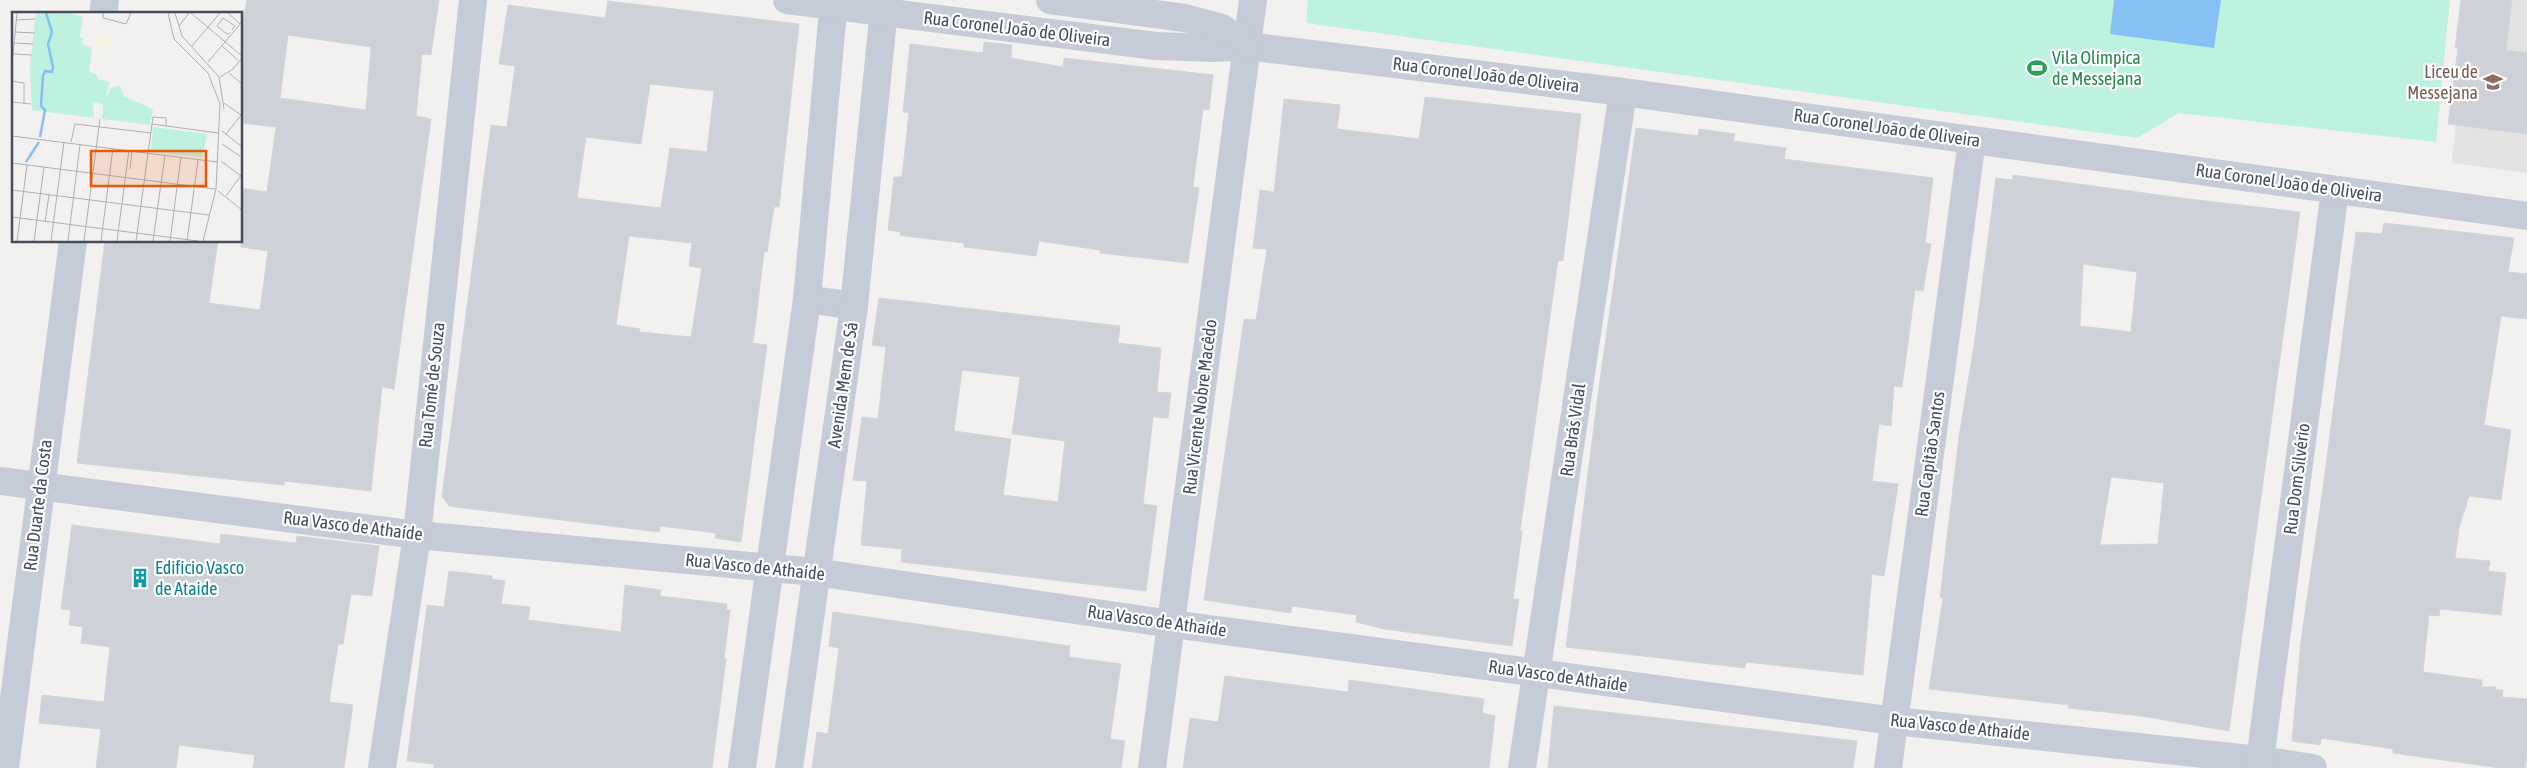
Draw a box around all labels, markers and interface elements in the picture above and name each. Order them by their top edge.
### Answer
street label: Rua Coronel João de Oliveira [922,7,1112,50]
inset map [12,12,242,242]
place label: Vila Olímpica de Messejana [2052,47,2142,89]
street label: Rua Coronel João de Oliveira [1391,53,1581,96]
sports icon: Vila Olímpica de Messejana [2026,57,2048,79]
place label: Liceu de Messejana [2407,61,2478,103]
school or university icon: Liceu de Messejana [2482,71,2504,93]
street label: Rua Coronel João de Oliveira [1793,104,1982,151]
street label: Rua Coronel João de Oliveira [2195,159,2384,206]
street label: Rua Vicente Nobre Macêdo [1178,318,1221,496]
street label: Avenida Mem de Sá [823,320,862,449]
street label: Rua Tomé de Souza [414,321,449,449]
street label: Rua Brás Vidal [1556,382,1589,478]
street label: Rua Capitão Santos [1910,390,1949,518]
street label: Rua Dom Silvério [2279,422,2314,536]
street label: Rua Duarte da Costa [19,438,56,572]
street label: Rua Vasco de Athaíde [282,507,424,544]
street label: Rua Vasco de Athaíde [684,549,826,584]
place label: Edifício Vasco de Ataide [155,557,244,599]
building icon: Edifício Vasco de Ataide [129,567,151,589]
street label: Rua Vasco de Athaíde [1086,600,1228,641]
street label: Rua Vasco de Athaíde [1487,655,1629,696]
street label: Rua Vasco de Athaíde [1889,709,2031,744]

